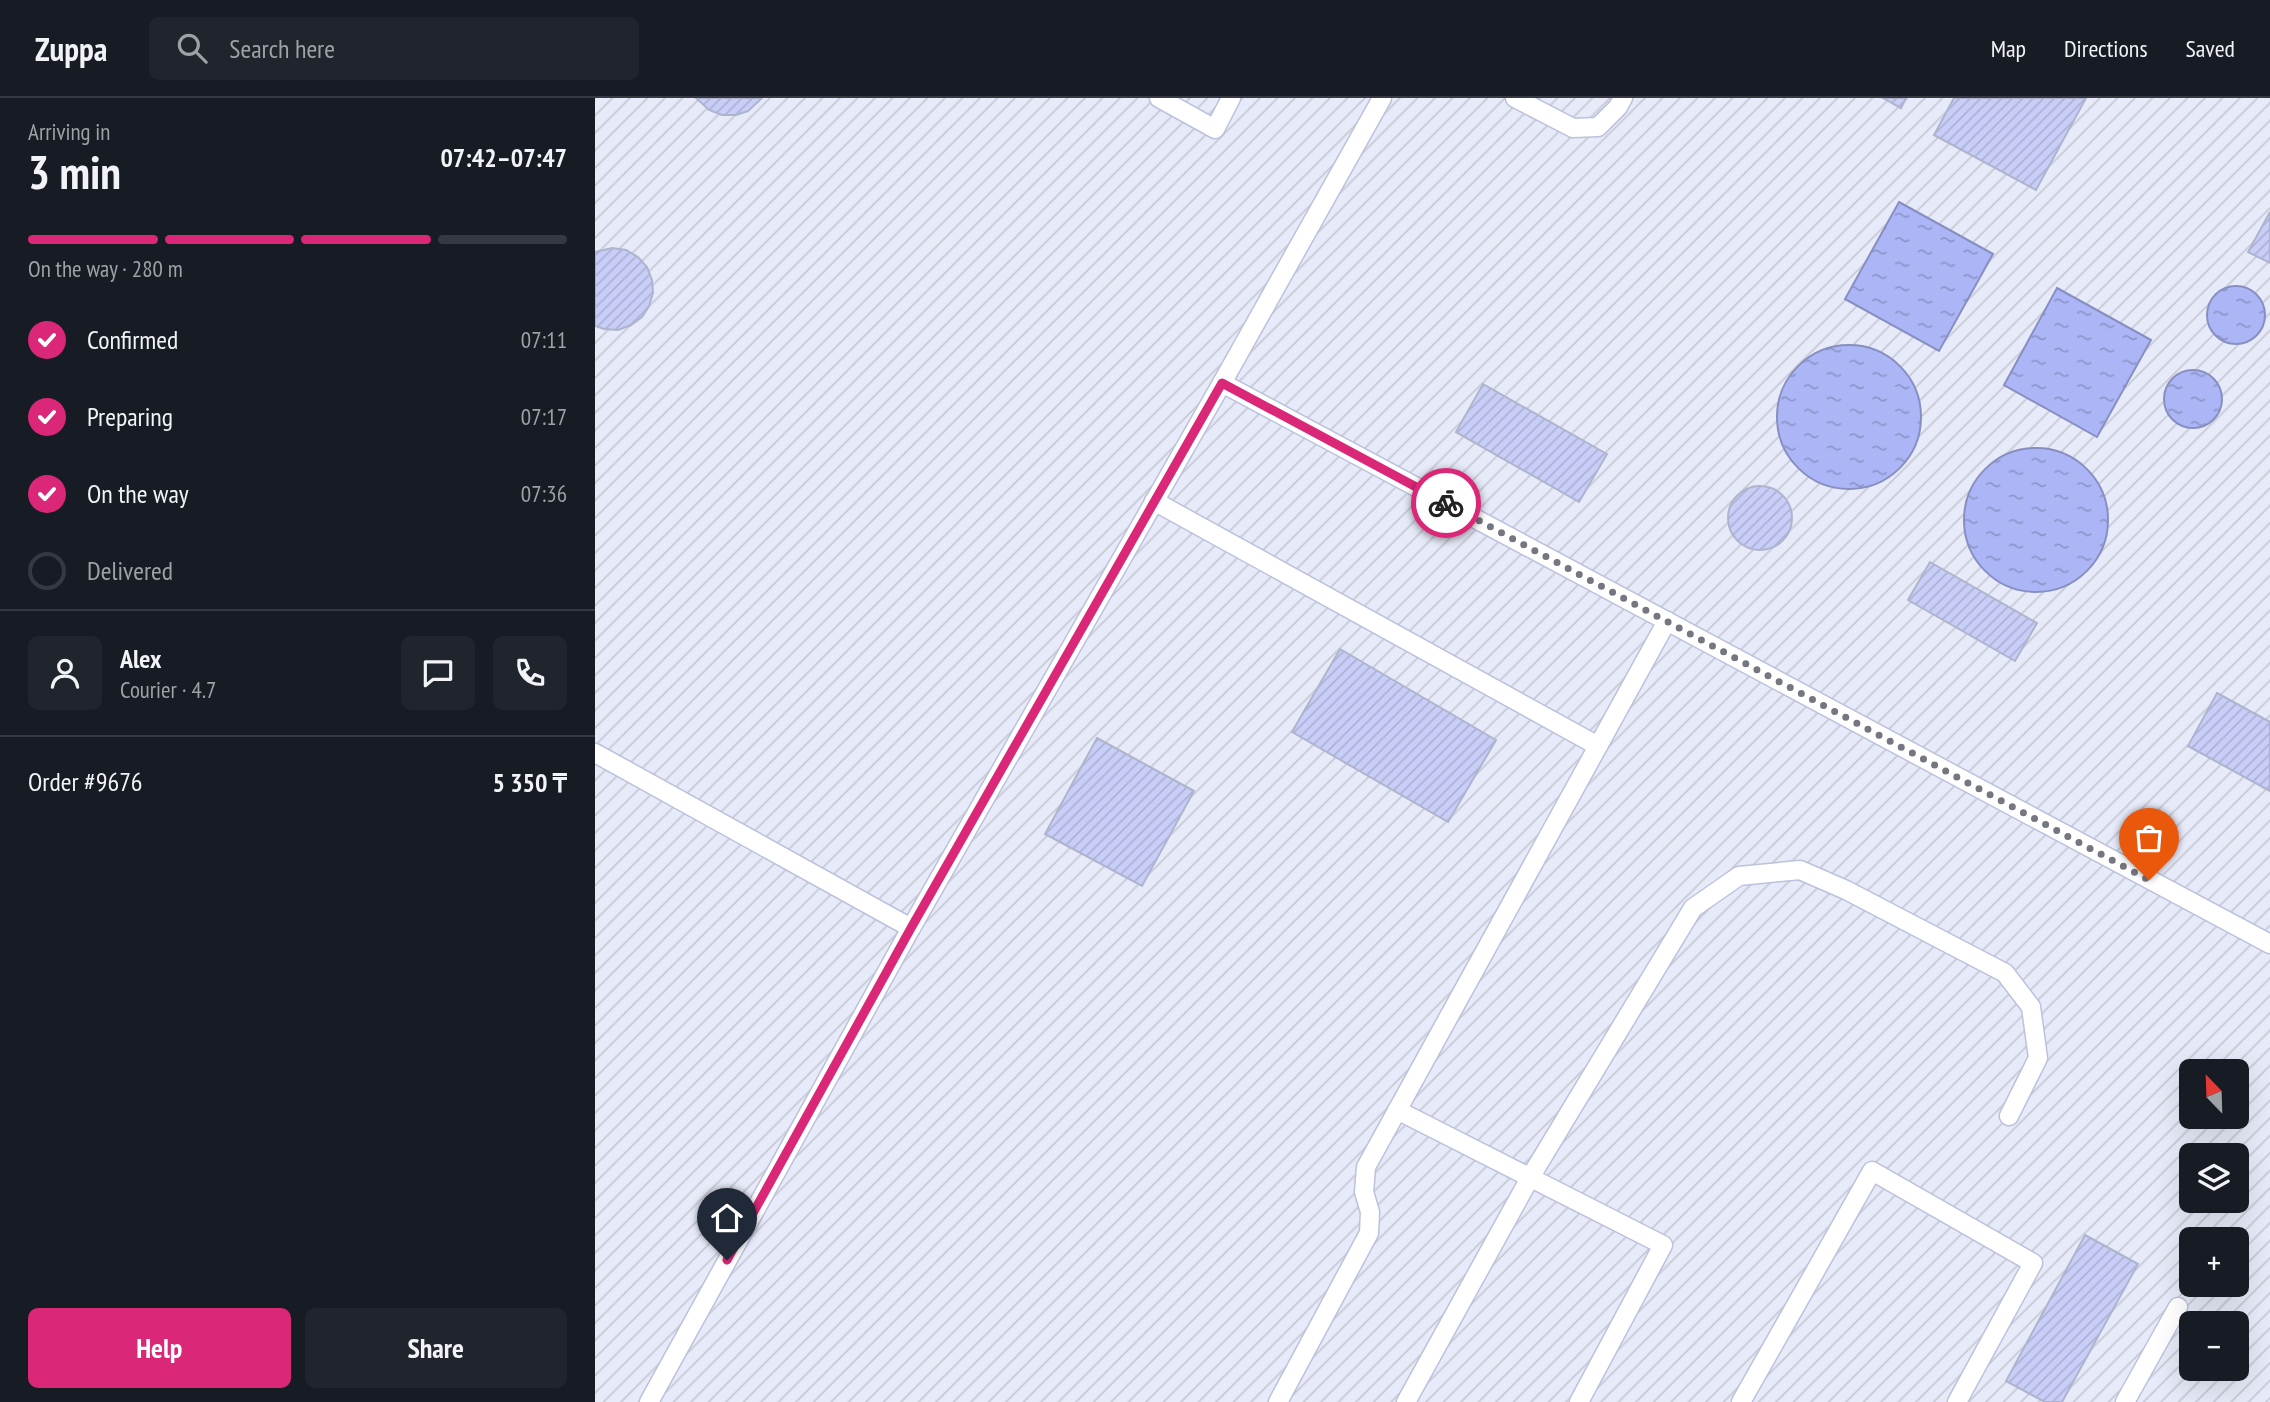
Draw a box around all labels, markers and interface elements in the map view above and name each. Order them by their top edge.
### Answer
search box [149,17,639,80]
text: Zuppa [35,27,107,70]
icon: search [173,29,211,67]
text: Search here [229,32,335,65]
text: Map [1991,33,2026,64]
text: Directions [2064,33,2148,64]
text: Saved [2186,33,2235,64]
text: Arriving in [28,117,110,146]
text: 07:42–07:47 [440,141,567,174]
text: 3 min [28,142,121,202]
text: On the way · 280 m [28,254,183,283]
icon: check [28,321,66,359]
text: Confirmed [87,323,178,356]
text: 07:11 [521,325,567,354]
icon: check [28,398,66,436]
text: Preparing [87,400,173,433]
text: 07:17 [521,402,567,431]
courier [1411,468,1481,538]
icon: check [28,475,66,513]
text: On the way [87,477,189,510]
text: 07:36 [521,479,567,508]
icon: bike [1427,484,1465,522]
text: Delivered [87,554,173,587]
button: person [28,636,102,710]
button: chat [401,636,475,710]
button: phone [493,636,567,710]
text: Alex [120,642,161,675]
text: Courier · 4.7 [120,675,216,704]
text: Order #9676 [28,765,143,798]
text: 5 350 ₸ [492,766,567,799]
pin [2119,808,2179,880]
icon: bag [2130,819,2168,857]
north arrow [2179,1059,2249,1129]
map controls [2179,1059,2249,1381]
button: layers [2179,1143,2249,1213]
pin [697,1188,757,1260]
icon: home [708,1199,746,1237]
button: + [2179,1227,2249,1297]
button: Help [28,1308,291,1388]
button: Share [305,1308,567,1388]
button: − [2179,1311,2249,1381]

